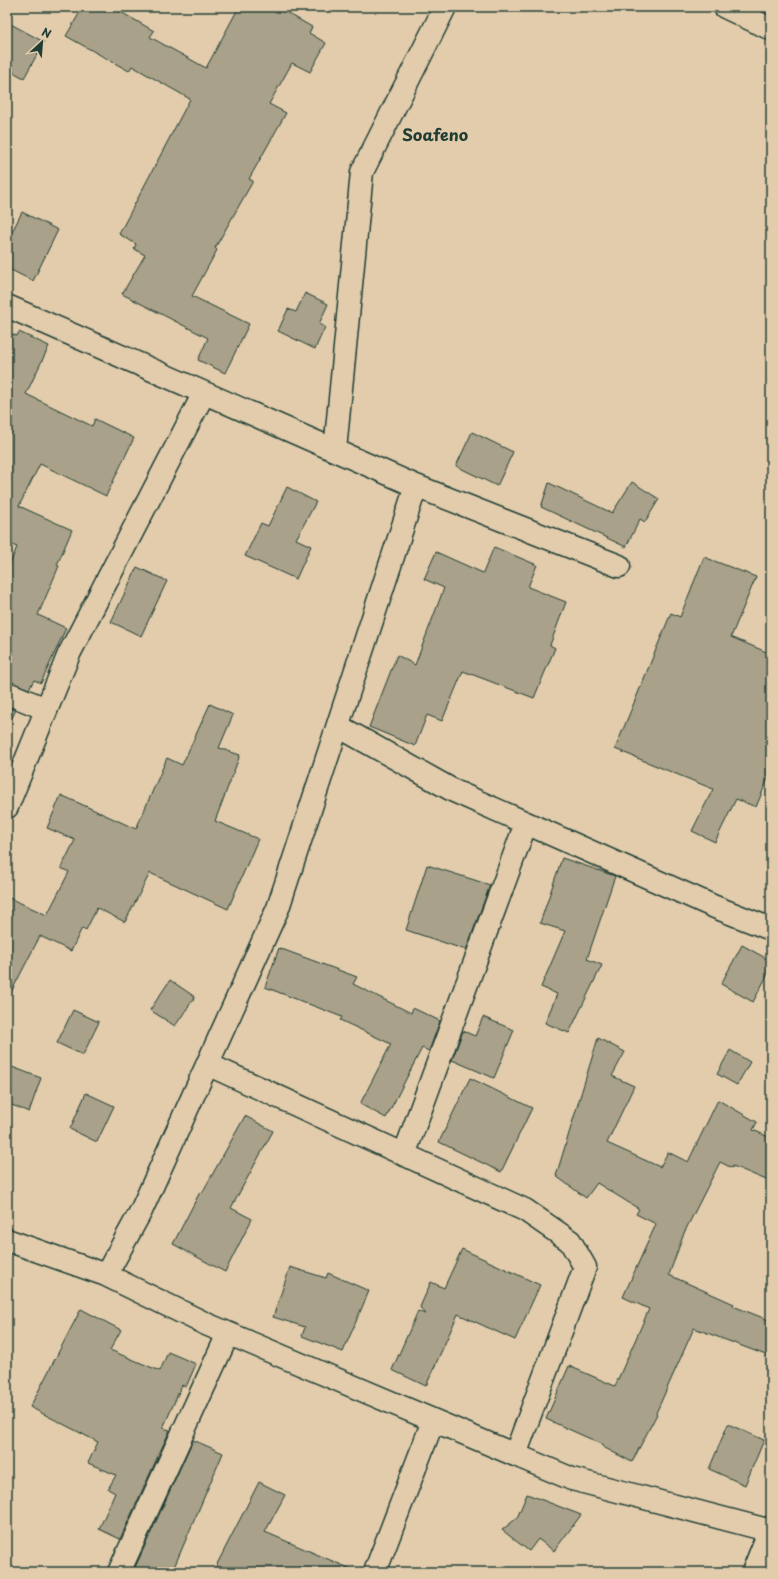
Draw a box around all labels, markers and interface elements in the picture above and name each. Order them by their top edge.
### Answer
north arrow [22,22,62,62]
text: N [39,23,55,42]
district label: Soafeno [402,122,468,146]

